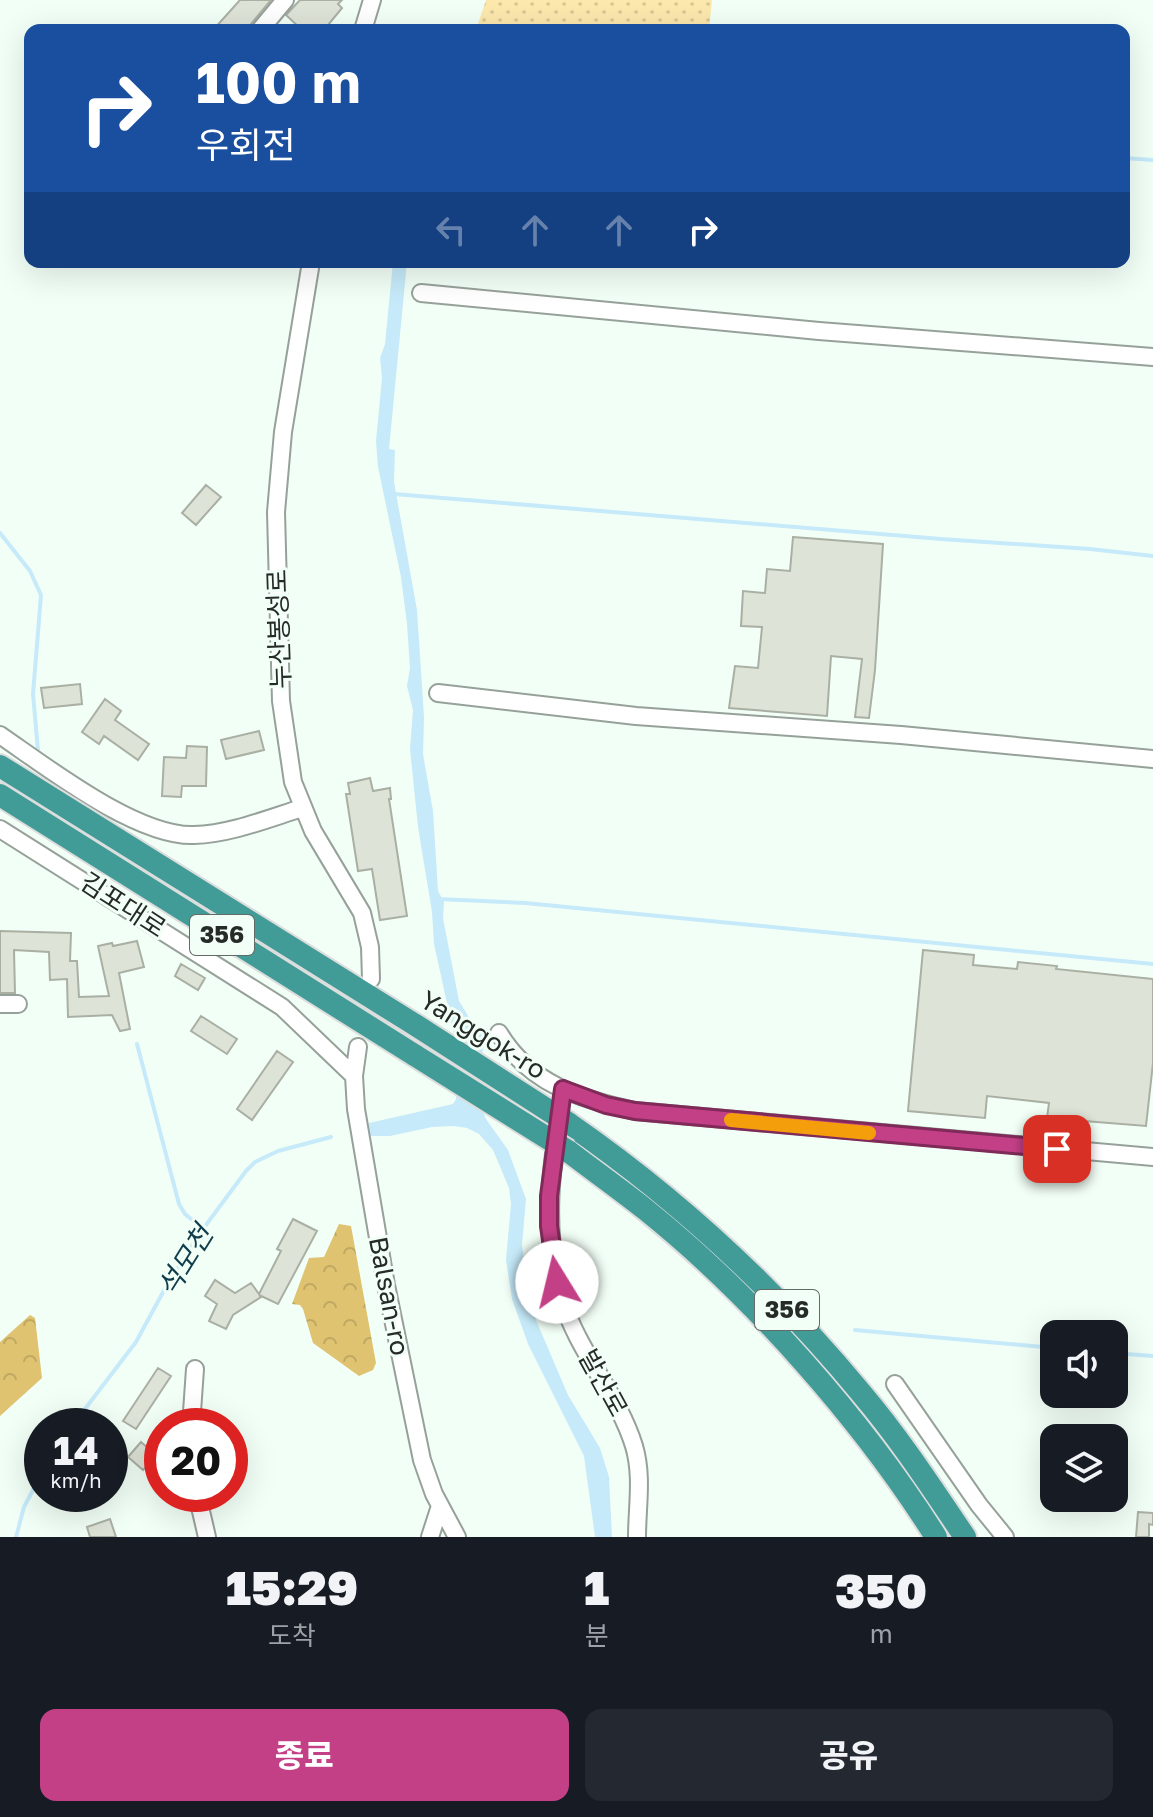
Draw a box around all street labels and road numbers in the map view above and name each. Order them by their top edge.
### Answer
street label: 누산봉성로 [261,569,296,689]
street label: 김포대로 [75,866,172,944]
road number: 356 [190,915,254,955]
street label: Yanggok-ro [415,984,552,1085]
street label: Balsan-ro [363,1234,416,1358]
road number: 356 [755,1290,819,1330]
street label: 발산로 [572,1344,634,1422]

